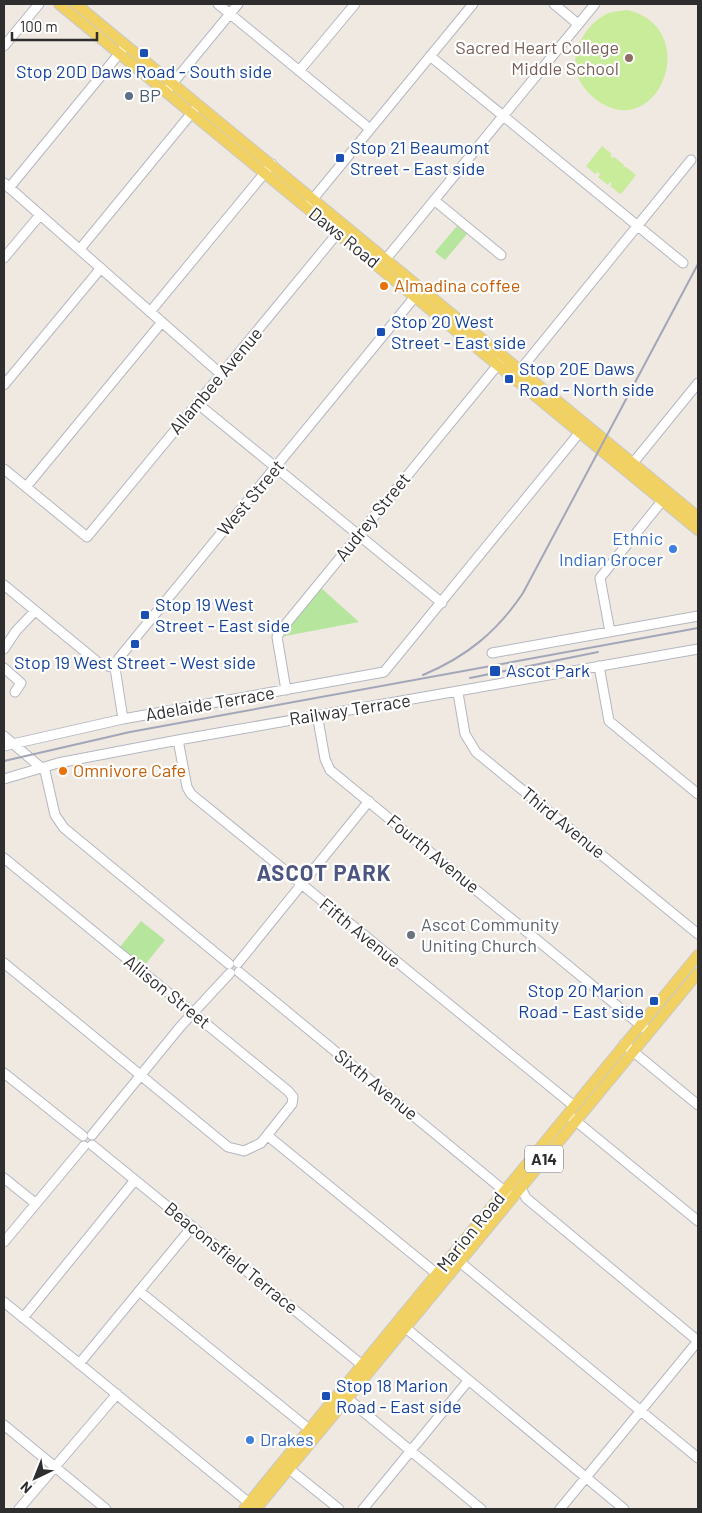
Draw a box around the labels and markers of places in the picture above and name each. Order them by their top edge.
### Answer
place label: Sacred Heart College Middle School [455,36,619,79]
marker: Stop 20D Daws Road - South side [138,47,150,59]
marker: Sacred Heart College Middle School [623,52,635,64]
place label: Stop 20D Daws Road - South side [16,60,272,82]
place label: BP [139,84,161,106]
marker: BP [123,90,135,102]
place label: Stop 21 Beaumont Street - East side [350,136,490,179]
marker: Stop 21 Beaumont Street - East side [334,152,346,164]
place label: Almadina coffee [394,274,520,296]
marker: Almadina coffee [378,280,390,292]
place label: Stop 20 West Street - East side [391,310,526,353]
marker: Stop 20 West Street - East side [375,326,387,338]
place label: Stop 20E Daws Road - North side [519,357,654,400]
marker: Stop 20E Daws Road - North side [503,373,515,385]
place label: Ethnic Indian Grocer [559,527,663,570]
marker: Ethnic Indian Grocer [667,543,679,555]
place label: Stop 19 West Street - East side [155,593,290,636]
marker: Stop 19 West Street - East side [139,609,151,621]
marker: Stop 19 West Street - West side [129,638,141,650]
place label: Stop 19 West Street - West side [14,651,256,673]
place label: Ascot Park [506,659,590,681]
marker: Ascot Park [488,664,502,678]
place label: Omnivore Cafe [73,759,186,781]
marker: Omnivore Cafe [57,765,69,777]
place label: Ascot Community Uniting Church [421,913,559,956]
marker: Ascot Community Uniting Church [405,929,417,941]
place label: Stop 20 Marion Road - East side [518,979,644,1022]
marker: Stop 20 Marion Road - East side [648,995,660,1007]
place label: Stop 18 Marion Road - East side [336,1374,462,1417]
marker: Stop 18 Marion Road - East side [320,1390,332,1402]
place label: Drakes [260,1428,314,1450]
marker: Drakes [244,1434,256,1446]

